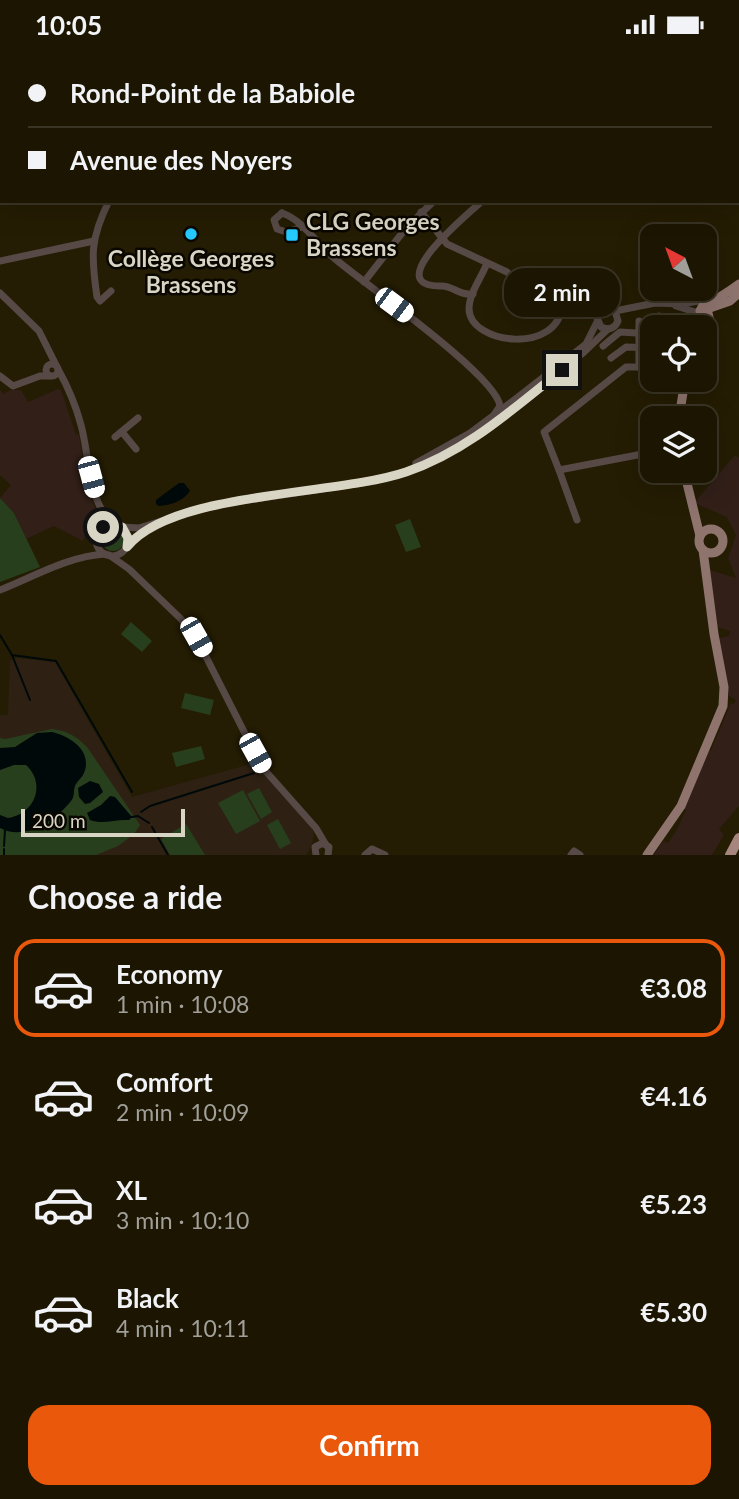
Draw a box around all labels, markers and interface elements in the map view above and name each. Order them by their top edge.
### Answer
text: 10:05 [35,9,102,41]
text: Rond-Point de la Babiole [70,77,355,109]
text: Avenue des Noyers [70,144,292,176]
place label: CLG Georges Brassens [306,207,440,261]
north arrow [640,224,718,301]
map controls [640,224,717,483]
marker: Collège Georges Brassens [183,226,199,242]
marker: CLG Georges Brassens [284,227,300,243]
place label: Collège Georges Brassens [108,244,274,298]
callout: 2 min [504,268,620,317]
text: 2 min [533,278,591,306]
car [371,284,418,326]
button: locate [640,315,717,392]
route end [546,354,578,386]
button: layers [640,406,717,483]
car [76,454,107,500]
route start [87,511,119,543]
car [177,614,216,660]
car [236,730,275,776]
scale bar [21,806,186,838]
text: 200 m [32,809,86,832]
text: Choose a ride [28,877,222,916]
icon: car [32,957,95,1020]
text: Economy [116,958,222,990]
text: €3.08 [641,972,707,1004]
text: 1 min · 10:08 [116,990,249,1018]
icon: car [32,1065,95,1128]
text: Comfort [116,1066,213,1098]
text: €4.16 [641,1080,707,1112]
text: 2 min · 10:09 [116,1098,249,1126]
icon: car [32,1173,95,1236]
text: XL [116,1174,147,1206]
text: €5.23 [641,1188,707,1220]
text: 3 min · 10:10 [116,1206,249,1234]
icon: car [32,1281,95,1344]
text: Black [116,1282,179,1314]
text: €5.30 [641,1296,707,1328]
text: 4 min · 10:11 [116,1314,249,1342]
button: Confirm [28,1405,711,1485]

